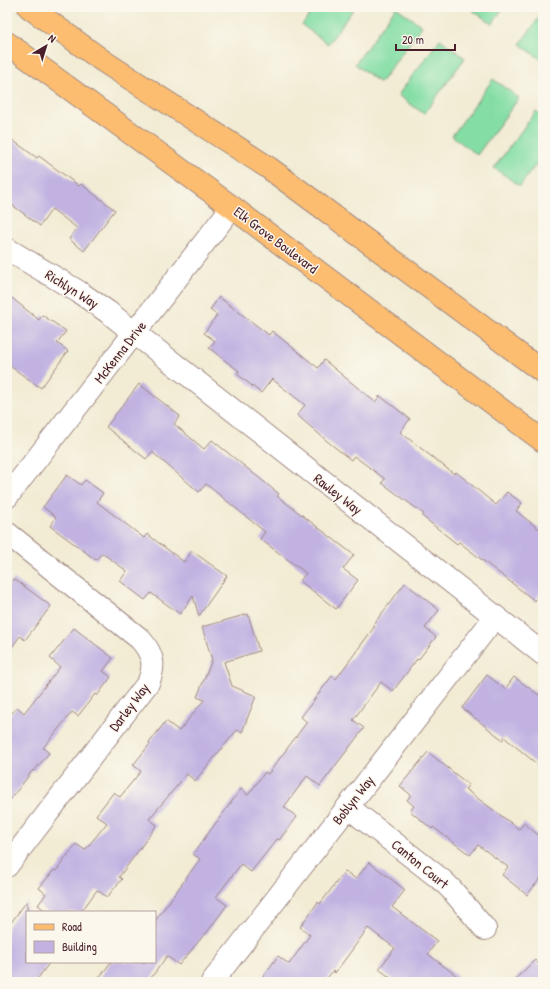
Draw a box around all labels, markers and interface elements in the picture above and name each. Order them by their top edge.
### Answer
north arrow [26,26,66,66]
scale bar [396,26,455,52]
text: N [46,31,59,46]
text: 20 m [402,31,424,48]
street label: Elk Grove Boulevard [230,202,323,278]
street label: Richlyn Way [41,265,103,313]
street label: McKenna Drive [89,316,150,387]
street label: Rawley Way [309,469,367,519]
street label: Darley Way [104,679,154,735]
street label: Boblyn Way [327,771,379,829]
street label: Canton Court [388,835,453,893]
legend [26,911,156,963]
text: Road [62,918,82,935]
text: Building [62,938,97,955]

